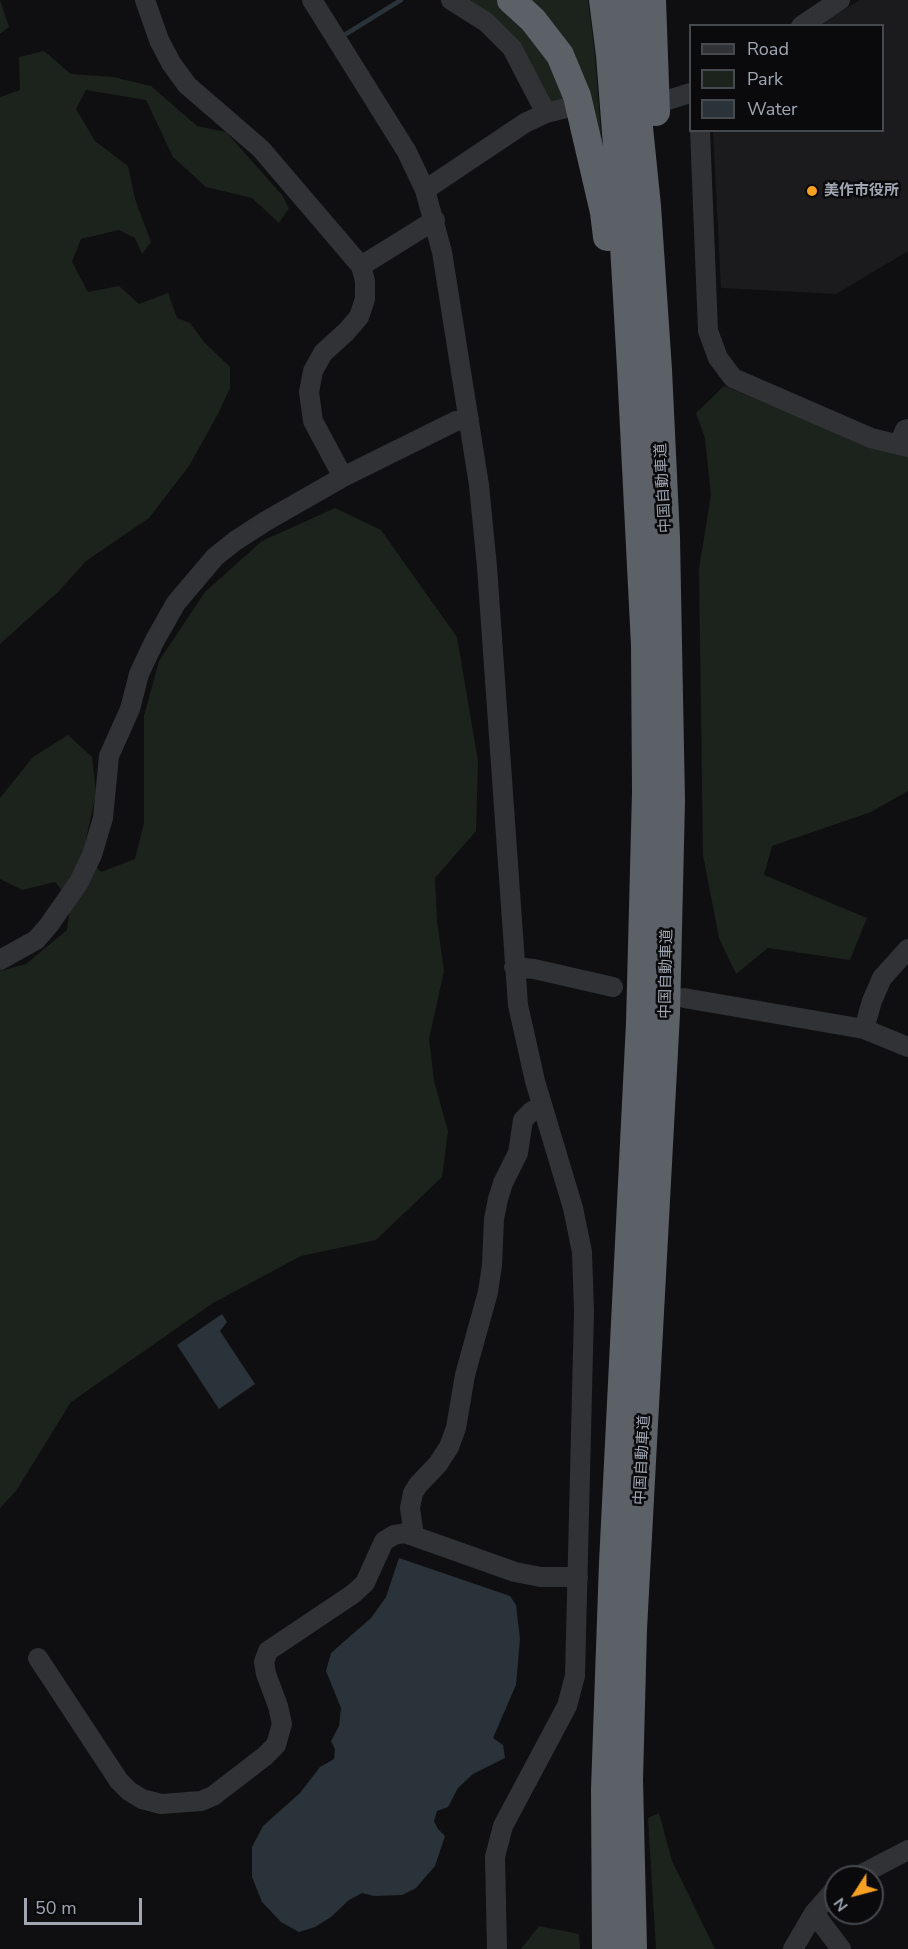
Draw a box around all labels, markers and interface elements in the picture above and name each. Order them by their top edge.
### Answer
legend [689,24,884,132]
text: Road [747,37,789,61]
text: Park [747,67,783,91]
text: Water [747,97,798,121]
place label: 美作市役所 [824,182,899,200]
marker: 美作市役所 [805,184,819,198]
street label: 中国自動車道 [653,443,675,533]
street label: 中国自動車道 [657,929,677,1019]
street label: 中国自動車道 [632,1415,654,1505]
north arrow [824,1865,884,1925]
scale bar [27,1886,146,1924]
text: N [829,1893,853,1916]
text: 50 m [35,1896,77,1920]

